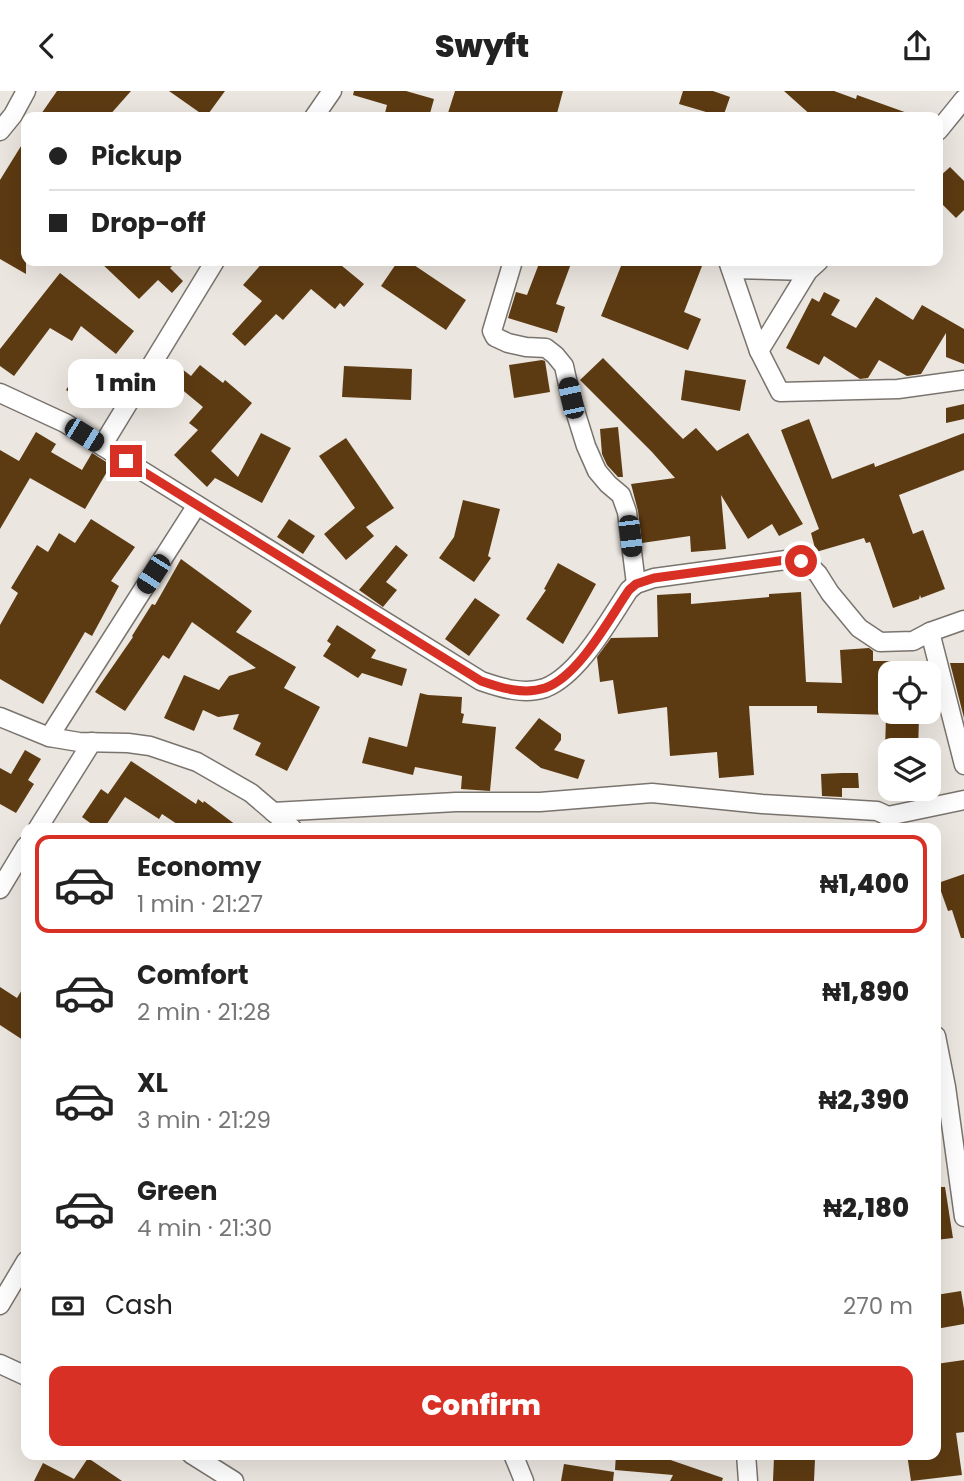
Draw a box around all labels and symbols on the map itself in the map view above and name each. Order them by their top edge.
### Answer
callout: 1 min [68,359,184,409]
car [557,375,586,421]
car [61,415,108,455]
route end [110,445,142,477]
car [618,514,643,558]
route start [785,545,817,577]
car [133,551,174,597]

